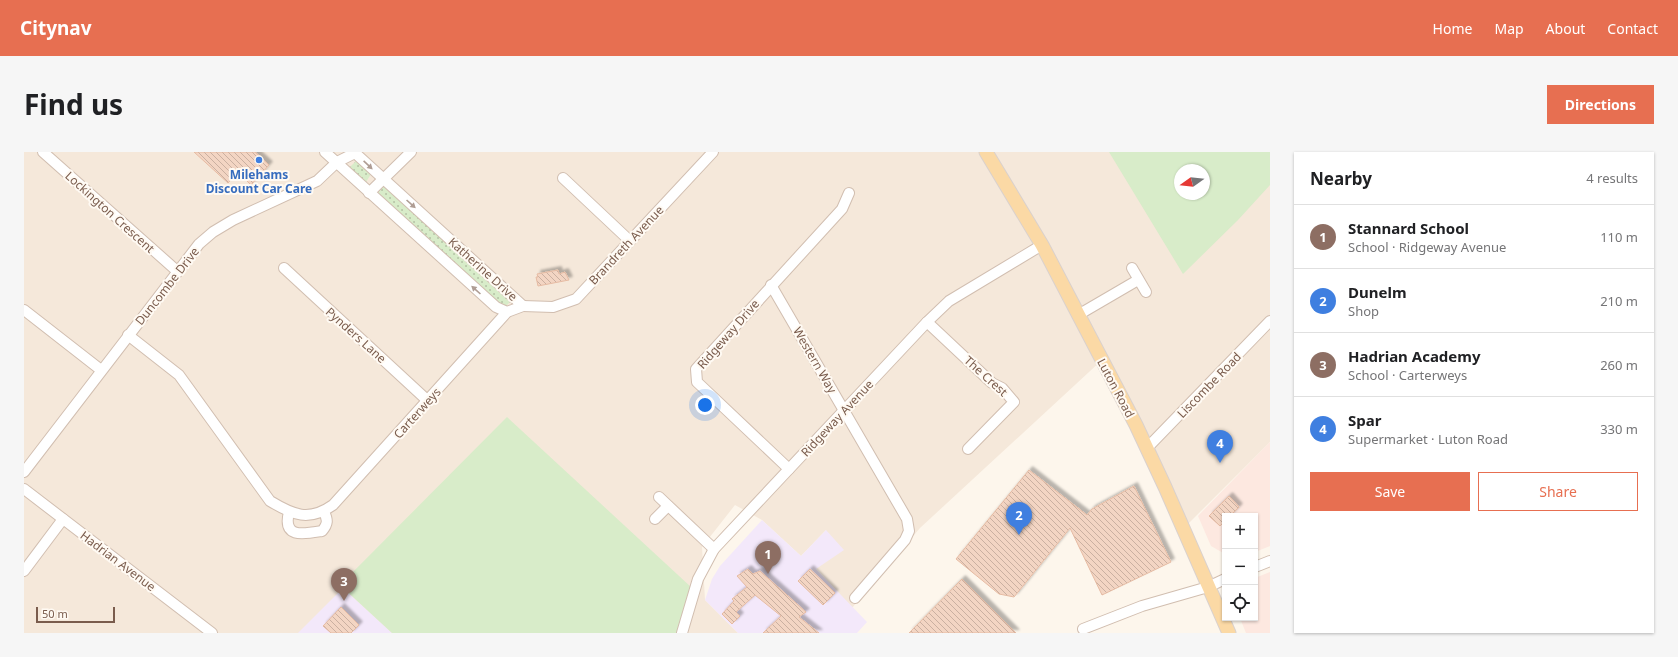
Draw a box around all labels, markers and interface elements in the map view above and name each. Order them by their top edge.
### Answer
text: Citynav [20,15,92,41]
text: Home [1433,19,1472,38]
text: Map [1494,19,1524,38]
text: About [1546,19,1585,38]
text: Contact [1607,19,1658,38]
text: Find us [24,85,123,123]
button: Directions [1547,85,1654,124]
marker: Milehams Discount Car Care [254,155,264,165]
one-way arrow [364,160,373,169]
north arrow [1174,164,1210,200]
place label: Milehams Discount Car Care [206,166,312,197]
street label: Lockington Crescent [62,167,159,257]
text: Nearby [1310,167,1372,190]
text: 4 results [1586,169,1638,187]
one-way arrow [406,200,417,209]
street label: Brandreth Avenue [585,202,667,288]
text: Stannard School [1348,218,1469,238]
text: 1 [1319,228,1327,246]
text: 110 m [1600,228,1638,246]
street label: Katherine Drive [445,233,521,305]
text: School · Ridgeway Avenue [1348,238,1506,256]
street label: Duncombe Drive [131,243,203,329]
text: Dunelm [1348,282,1407,302]
one-way arrow [471,285,481,294]
text: 2 [1319,292,1327,310]
text: 210 m [1600,292,1638,310]
street label: Ridgeway Drive [693,295,763,372]
text: Shop [1348,302,1379,320]
street label: Pynders Lane [322,303,390,367]
street label: Western Way [789,324,841,397]
text: Hadrian Academy [1348,346,1481,366]
street label: Liscombe Road [1173,348,1245,422]
street label: The Crest [961,352,1012,401]
street label: Luton Road [1093,355,1139,421]
text: 3 [1319,356,1327,374]
text: 260 m [1600,356,1638,374]
text: School · Carterweys [1348,366,1467,384]
street label: Ridgeway Avenue [797,376,877,460]
street label: Carterweys [390,384,445,442]
your location [695,395,715,415]
text: Spar [1348,410,1381,430]
text: 4 [1319,420,1327,438]
text: 330 m [1600,420,1638,438]
pin: 4 [1207,430,1233,463]
text: Supermarket · Luton Road [1348,430,1508,448]
button: Save [1310,472,1470,511]
button: Share [1478,472,1638,511]
pin: 2 [1006,502,1032,535]
map controls [1222,513,1258,621]
button: + [1222,513,1258,549]
street label: Hadrian Avenue [77,527,159,595]
pin: 1 [755,541,781,574]
button: − [1222,549,1258,585]
pin: 3 [331,568,357,601]
button: locate [1222,585,1258,621]
scale bar [36,605,115,624]
text: 50 m [42,606,68,621]

